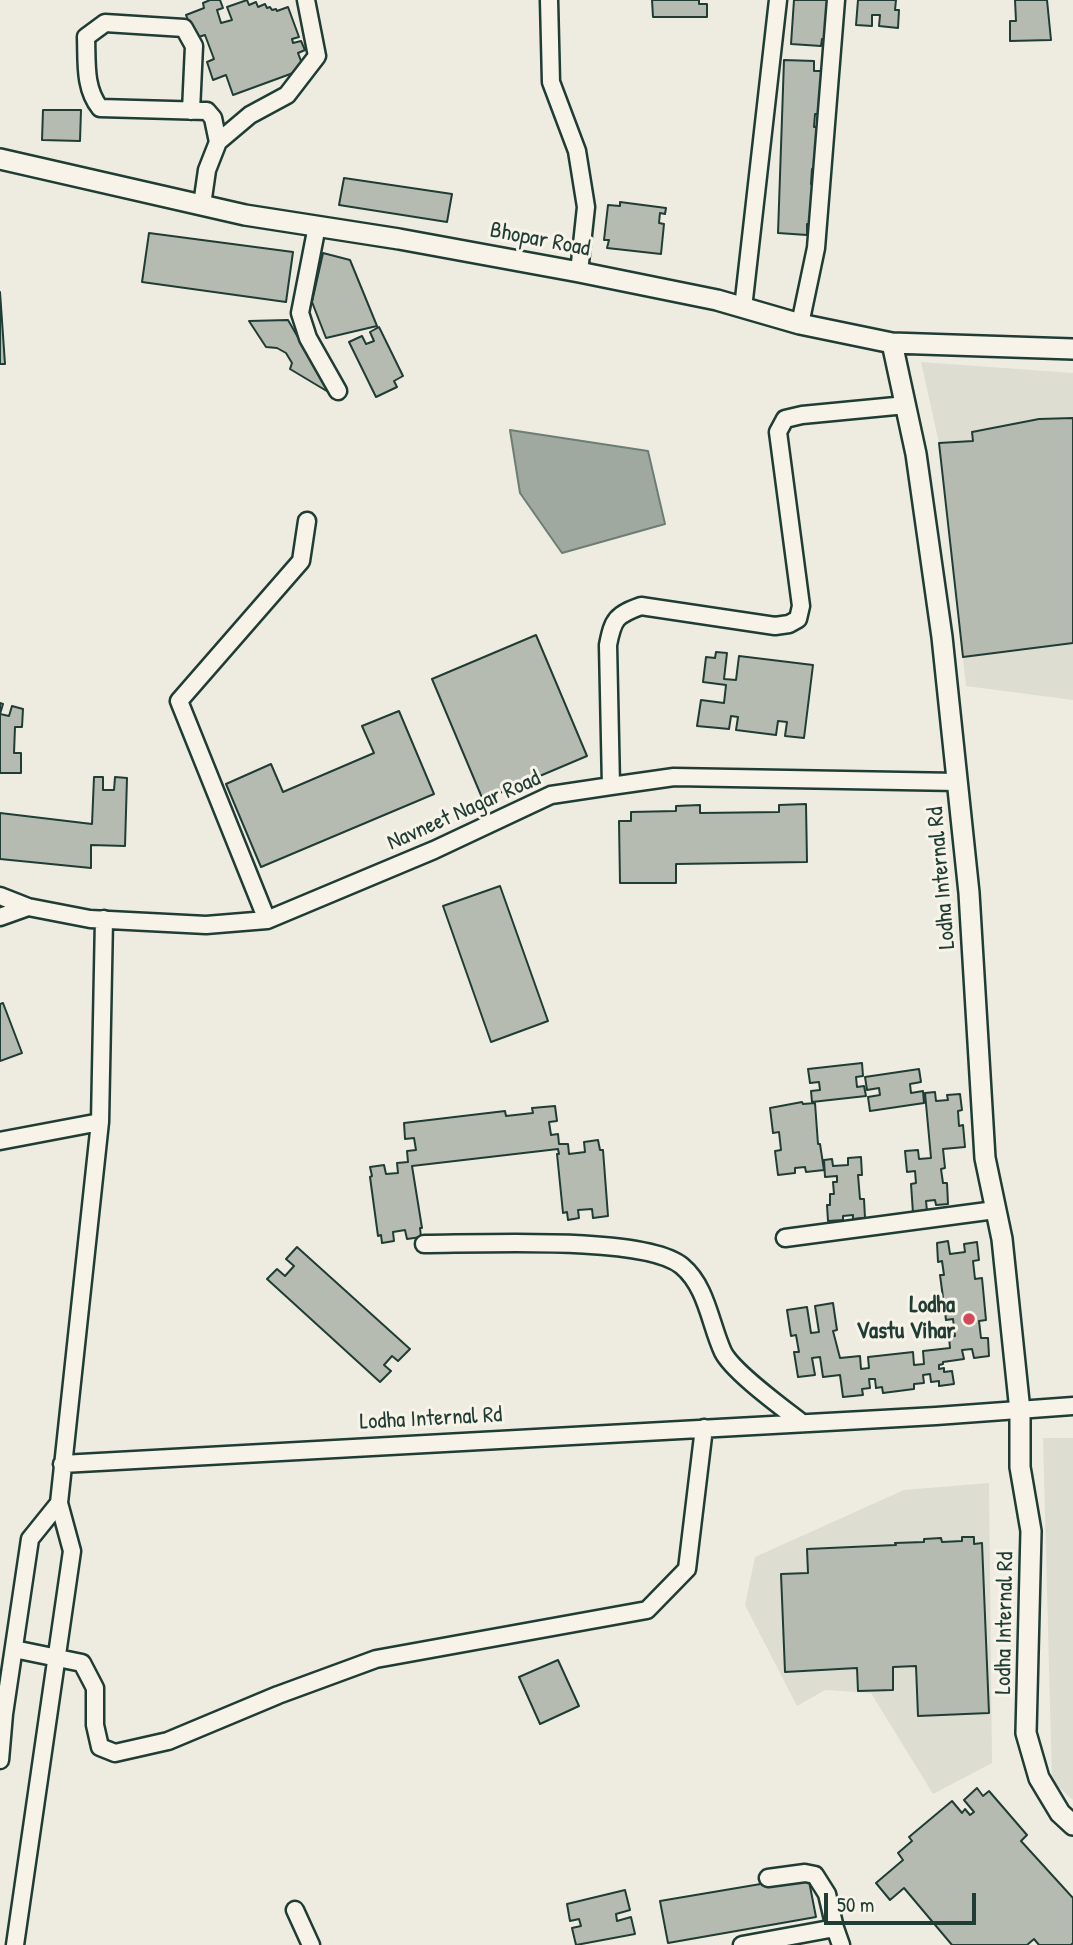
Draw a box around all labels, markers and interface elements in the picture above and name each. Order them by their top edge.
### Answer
street label: Bhopar Road [488,217,592,263]
street label: Navneet Nagar Road [383,765,545,857]
street label: Lodha Internal Rd [922,806,962,950]
place label: Lodha Vastu Vihar [856,1292,955,1346]
marker: Lodha Vastu Vihar [961,1311,977,1327]
street label: Lodha Internal Rd [359,1401,503,1437]
street label: Lodha Internal Rd [990,1551,1020,1695]
scale bar [828,1878,980,1922]
text: 50 m [837,1890,874,1919]

